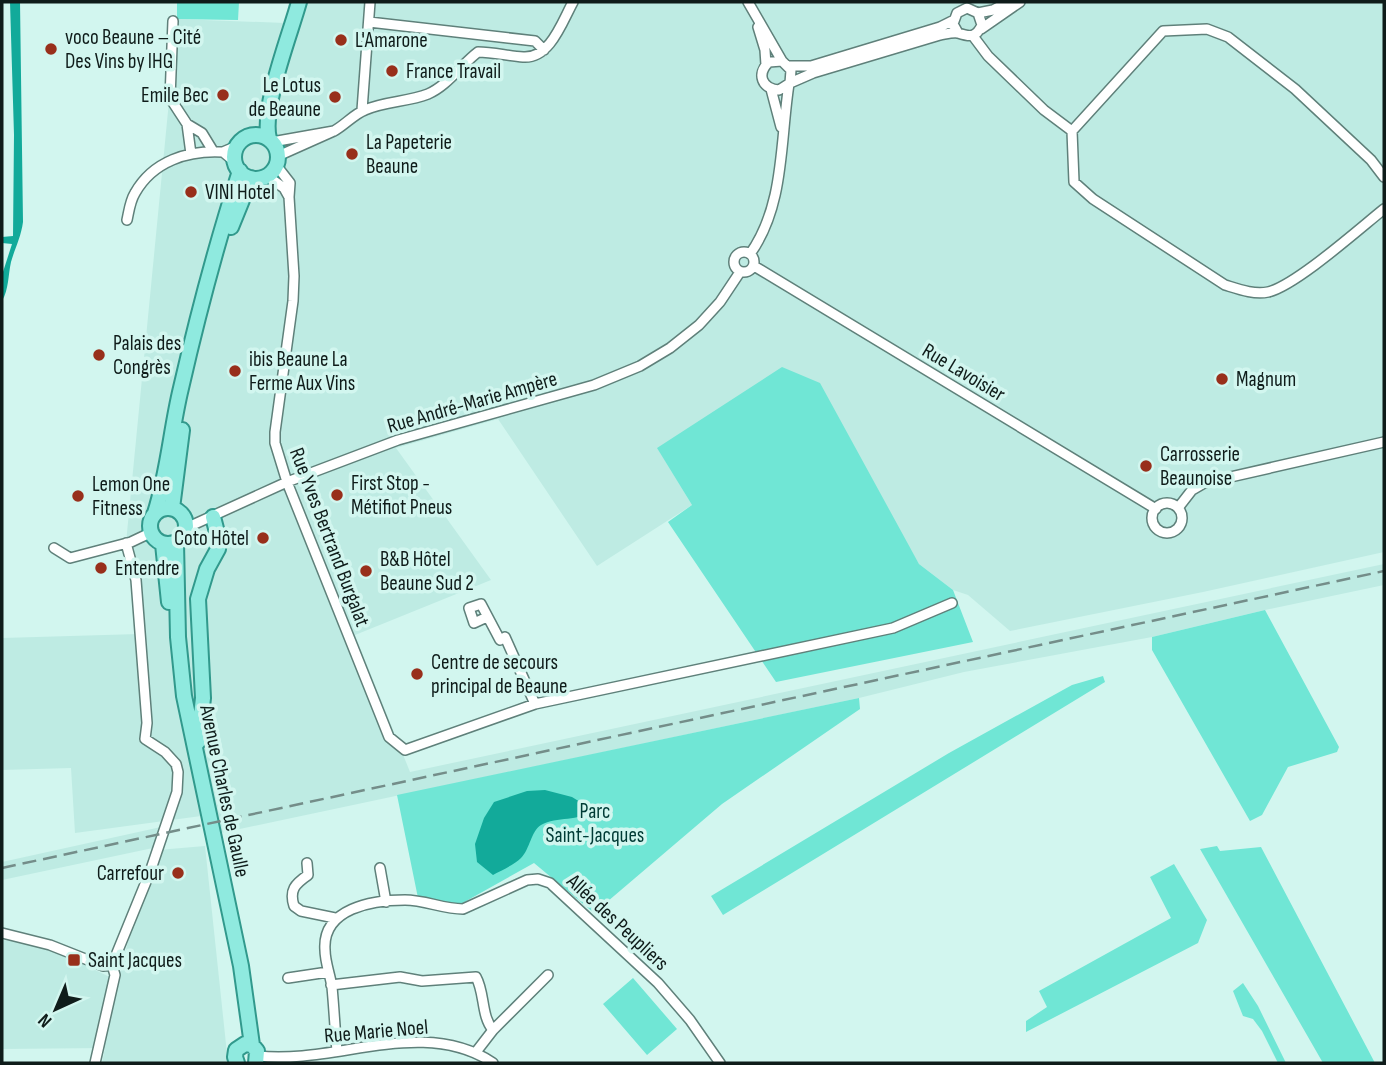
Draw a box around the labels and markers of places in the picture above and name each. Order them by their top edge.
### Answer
place label: voco Beaune – Cité Des Vins by IHG [65,25,201,74]
place label: L'Amarone [355,28,428,53]
marker: L'Amarone [333,32,349,48]
marker: voco Beaune – Cité Des Vins by IHG [43,41,59,57]
place label: France Travail [406,59,501,84]
marker: France Travail [384,63,400,79]
place label: Le Lotus de Beaune [248,73,321,122]
place label: Emile Bec [141,83,209,108]
marker: Emile Bec [215,87,231,103]
marker: Le Lotus de Beaune [327,89,343,105]
place label: La Papeterie Beaune [366,130,452,179]
marker: La Papeterie Beaune [344,146,360,162]
place label: VINI Hotel [205,180,275,205]
marker: VINI Hotel [183,184,199,200]
place label: Palais des Congrès [113,331,181,380]
marker: Palais des Congrès [91,347,107,363]
place label: ibis Beaune La Ferme Aux Vins [249,347,355,396]
marker: ibis Beaune La Ferme Aux Vins [227,363,243,379]
place label: Magnum [1236,367,1296,392]
marker: Magnum [1214,371,1230,387]
place label: Carrosserie Beaunoise [1160,442,1240,491]
marker: Carrosserie Beaunoise [1138,458,1154,474]
place label: First Stop - Métifiot Pneus [351,471,452,520]
place label: Lemon One Fitness [92,472,170,521]
marker: First Stop - Métifiot Pneus [329,487,345,503]
marker: Lemon One Fitness [70,488,86,504]
place label: Coto Hôtel [174,526,249,551]
marker: Coto Hôtel [255,530,271,546]
place label: B&B Hôtel Beaune Sud 2 [380,547,474,596]
place label: Entendre [115,556,179,581]
marker: Entendre [93,560,109,576]
marker: B&B Hôtel Beaune Sud 2 [358,563,374,579]
place label: Centre de secours principal de Beaune [431,650,568,699]
marker: Centre de secours principal de Beaune [409,666,425,682]
place label: Carrefour [97,861,164,886]
marker: Carrefour [170,865,186,881]
place label: Saint Jacques [88,948,182,973]
marker: Saint Jacques [66,952,82,968]

